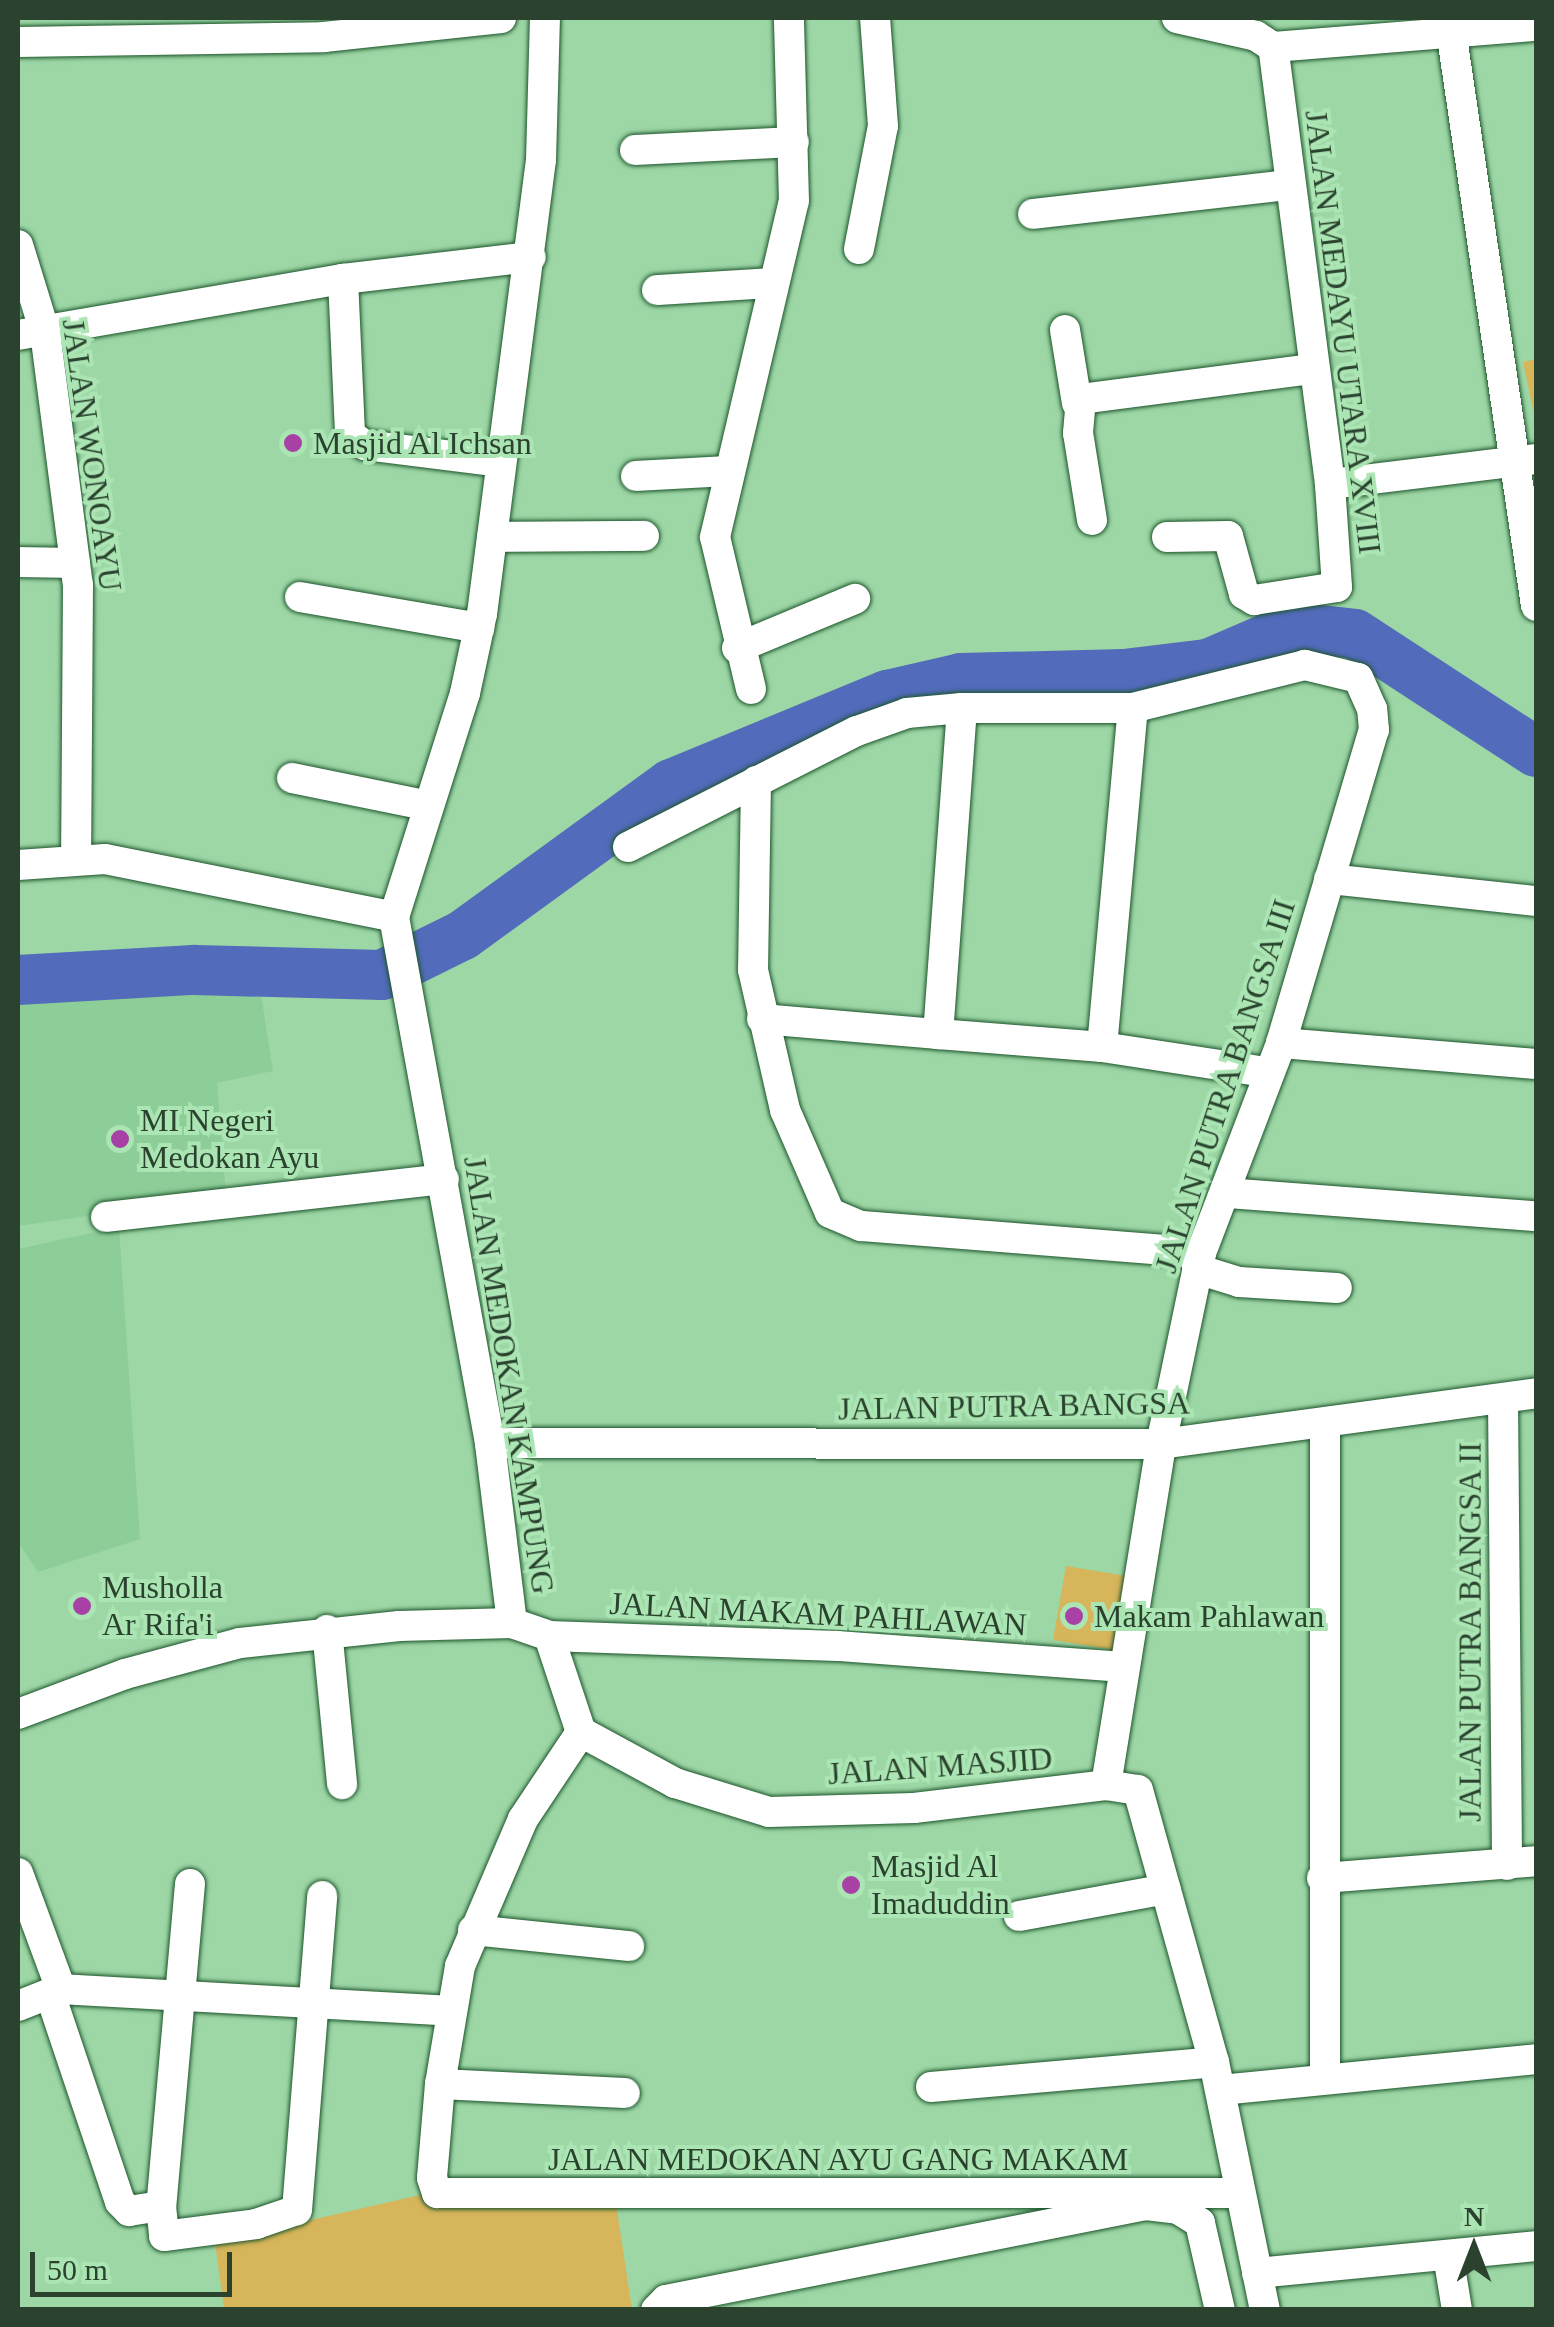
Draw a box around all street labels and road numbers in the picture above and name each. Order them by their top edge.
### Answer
street label: JALAN MEDAYU UTARA XVIII [1297,107,1389,557]
street label: JALAN WONOAYU [54,316,130,594]
street label: JALAN PUTRA BANGSA III [1146,893,1304,1279]
street label: JALAN MEDOKAN KAMPUNG [455,1153,563,1597]
street label: JALAN PUTRA BANGSA [837,1384,1191,1428]
street label: JALAN PUTRA BANGSA II [1451,1440,1489,1824]
street label: JALAN MAKAM PAHLAWAN [608,1584,1028,1644]
street label: JALAN MASJID [826,1739,1054,1793]
street label: JALAN MEDOKAN AYU GANG MAKAM [547,2140,1129,2178]

